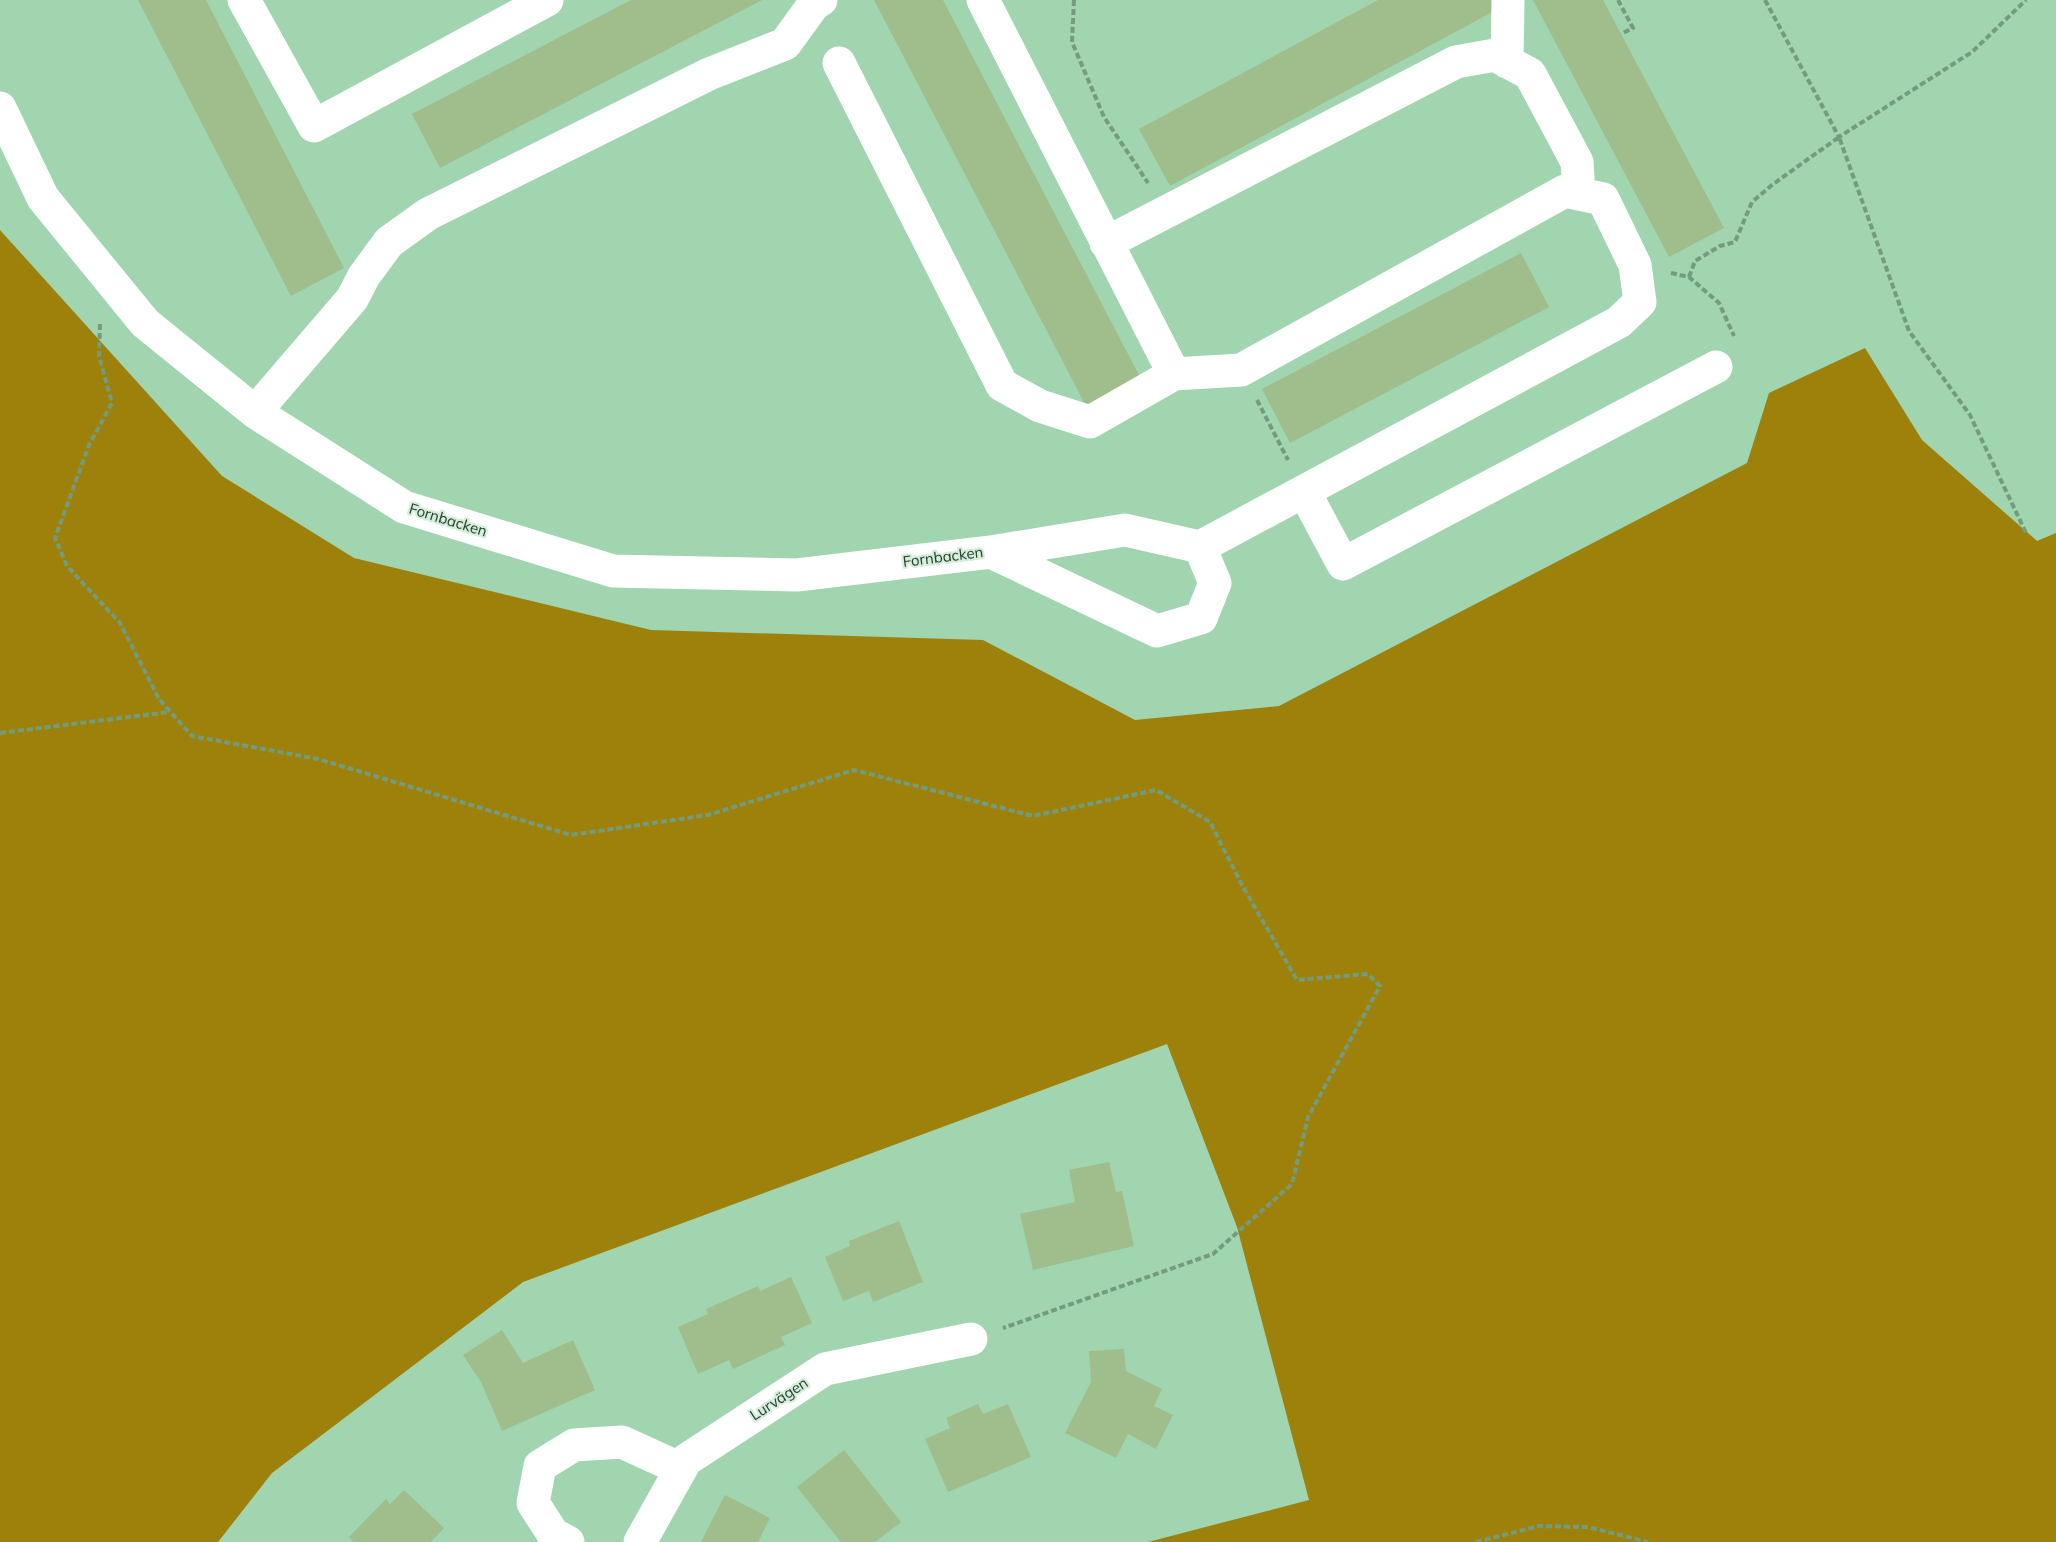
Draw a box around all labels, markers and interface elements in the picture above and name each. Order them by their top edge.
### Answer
street label: Fornbacken [407,499,490,540]
street label: Fornbacken [902,542,984,571]
street label: Lurvägen [746,1373,811,1424]

